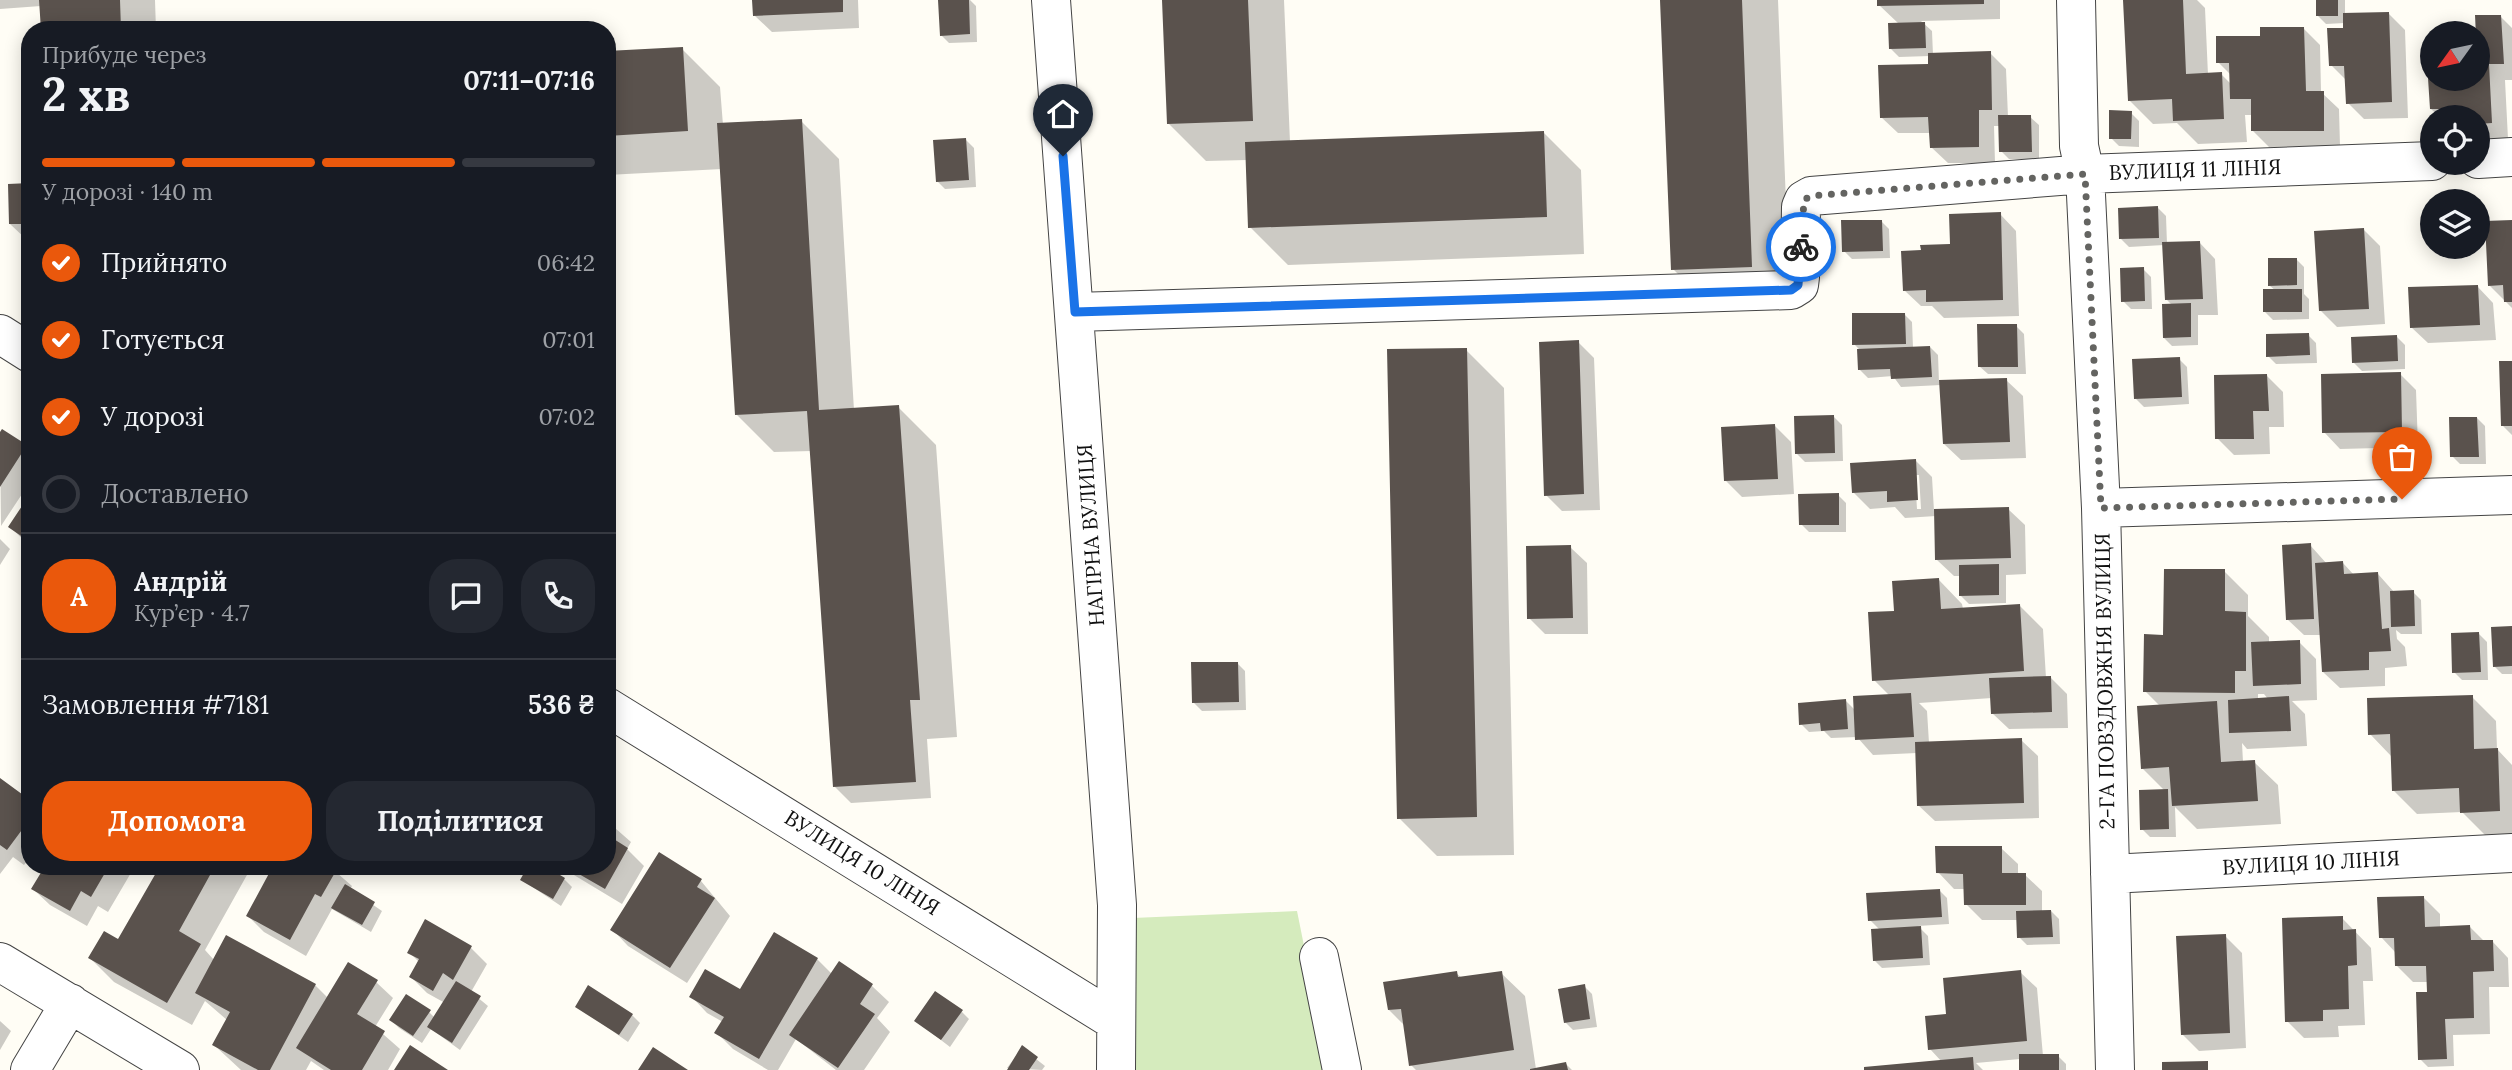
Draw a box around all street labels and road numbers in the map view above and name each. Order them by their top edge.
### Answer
street label: ВУЛИЦЯ 11 ЛІНІЯ [2108,153,2282,186]
street label: НАГІРНА ВУЛИЦЯ [1071,443,1110,627]
street label: 2-ГА ПОВЗДОВЖНЯ ВУЛИЦЯ [2088,532,2121,830]
street label: ВУЛИЦЯ 10 ЛІНІЯ [780,804,945,921]
street label: ВУЛИЦЯ 10 ЛІНІЯ [2221,844,2401,881]

